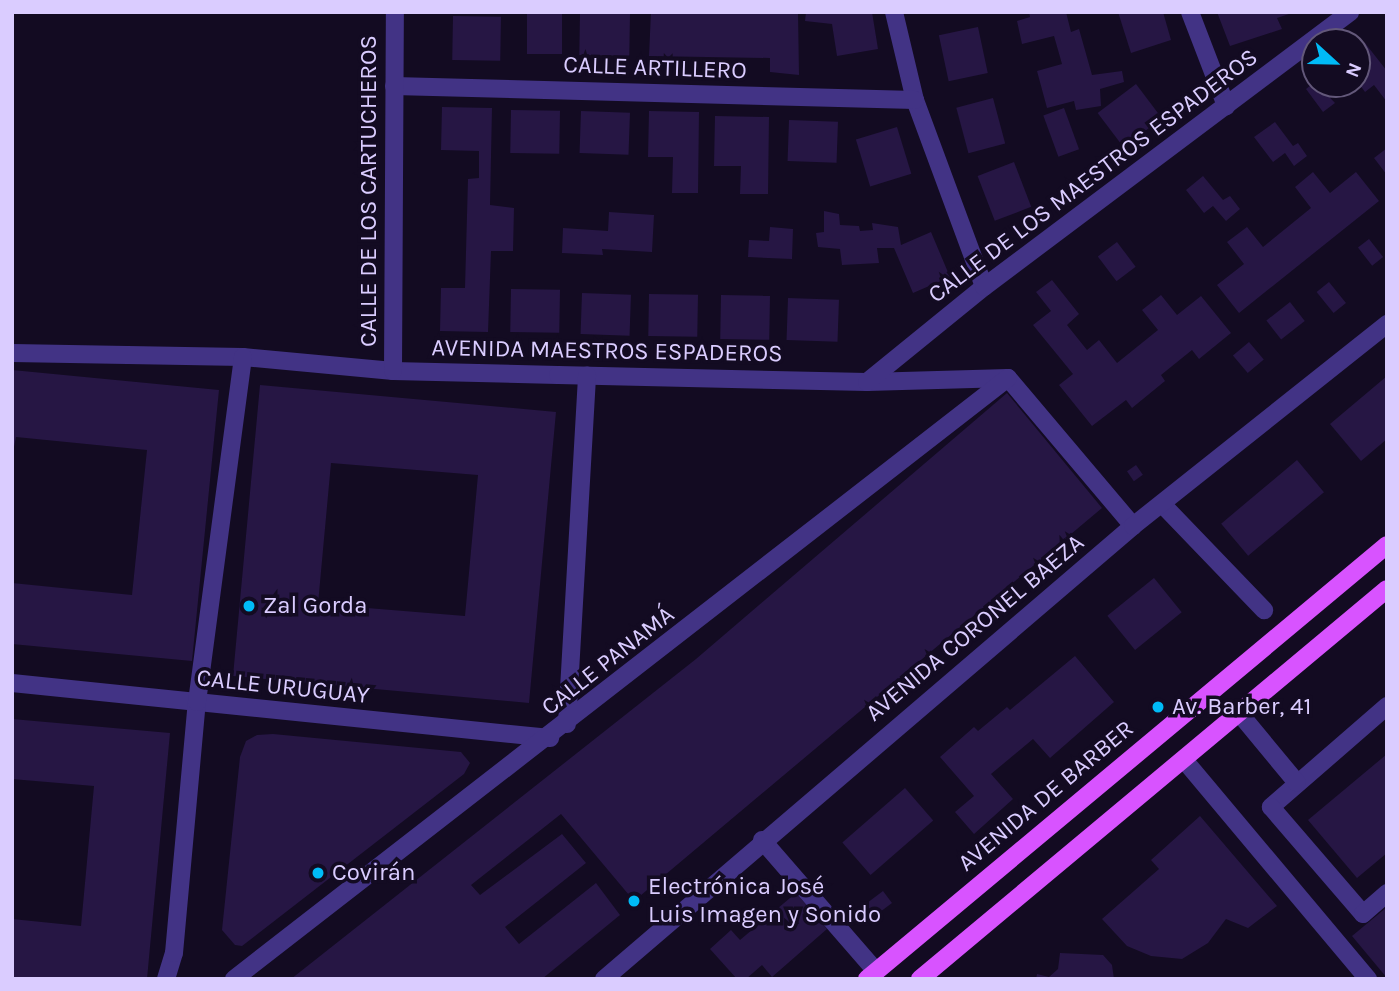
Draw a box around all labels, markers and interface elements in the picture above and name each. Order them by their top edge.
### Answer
north arrow [1301,28,1371,98]
street label: CALLE DE LOS CARTUCHEROS [355,35,383,347]
street label: CALLE DE LOS MAESTROS ESPADEROS [923,43,1263,309]
street label: CALLE ARTILLERO [563,50,747,86]
text: N [1341,60,1366,81]
street label: AVENIDA MAESTROS ESPADEROS [431,334,783,368]
street label: AVENIDA CORONEL BAEZA [860,528,1090,728]
place label: Zal Gorda [263,592,368,620]
marker: Zal Gorda [241,598,257,614]
street label: CALLE PANAMÁ [536,600,680,722]
street label: CALLE URUGUAY [195,664,371,710]
place label: Av. Barber, 41 [1172,693,1311,721]
marker: Av. Barber, 41 [1150,699,1166,715]
street label: AVENIDA DE BARBER [952,714,1140,878]
place label: Covirán [332,859,415,887]
marker: Covirán [310,865,326,881]
place label: Electrónica José Luis Imagen y Sonido [648,873,881,929]
marker: Electrónica José Luis Imagen y Sonido [626,893,642,909]

